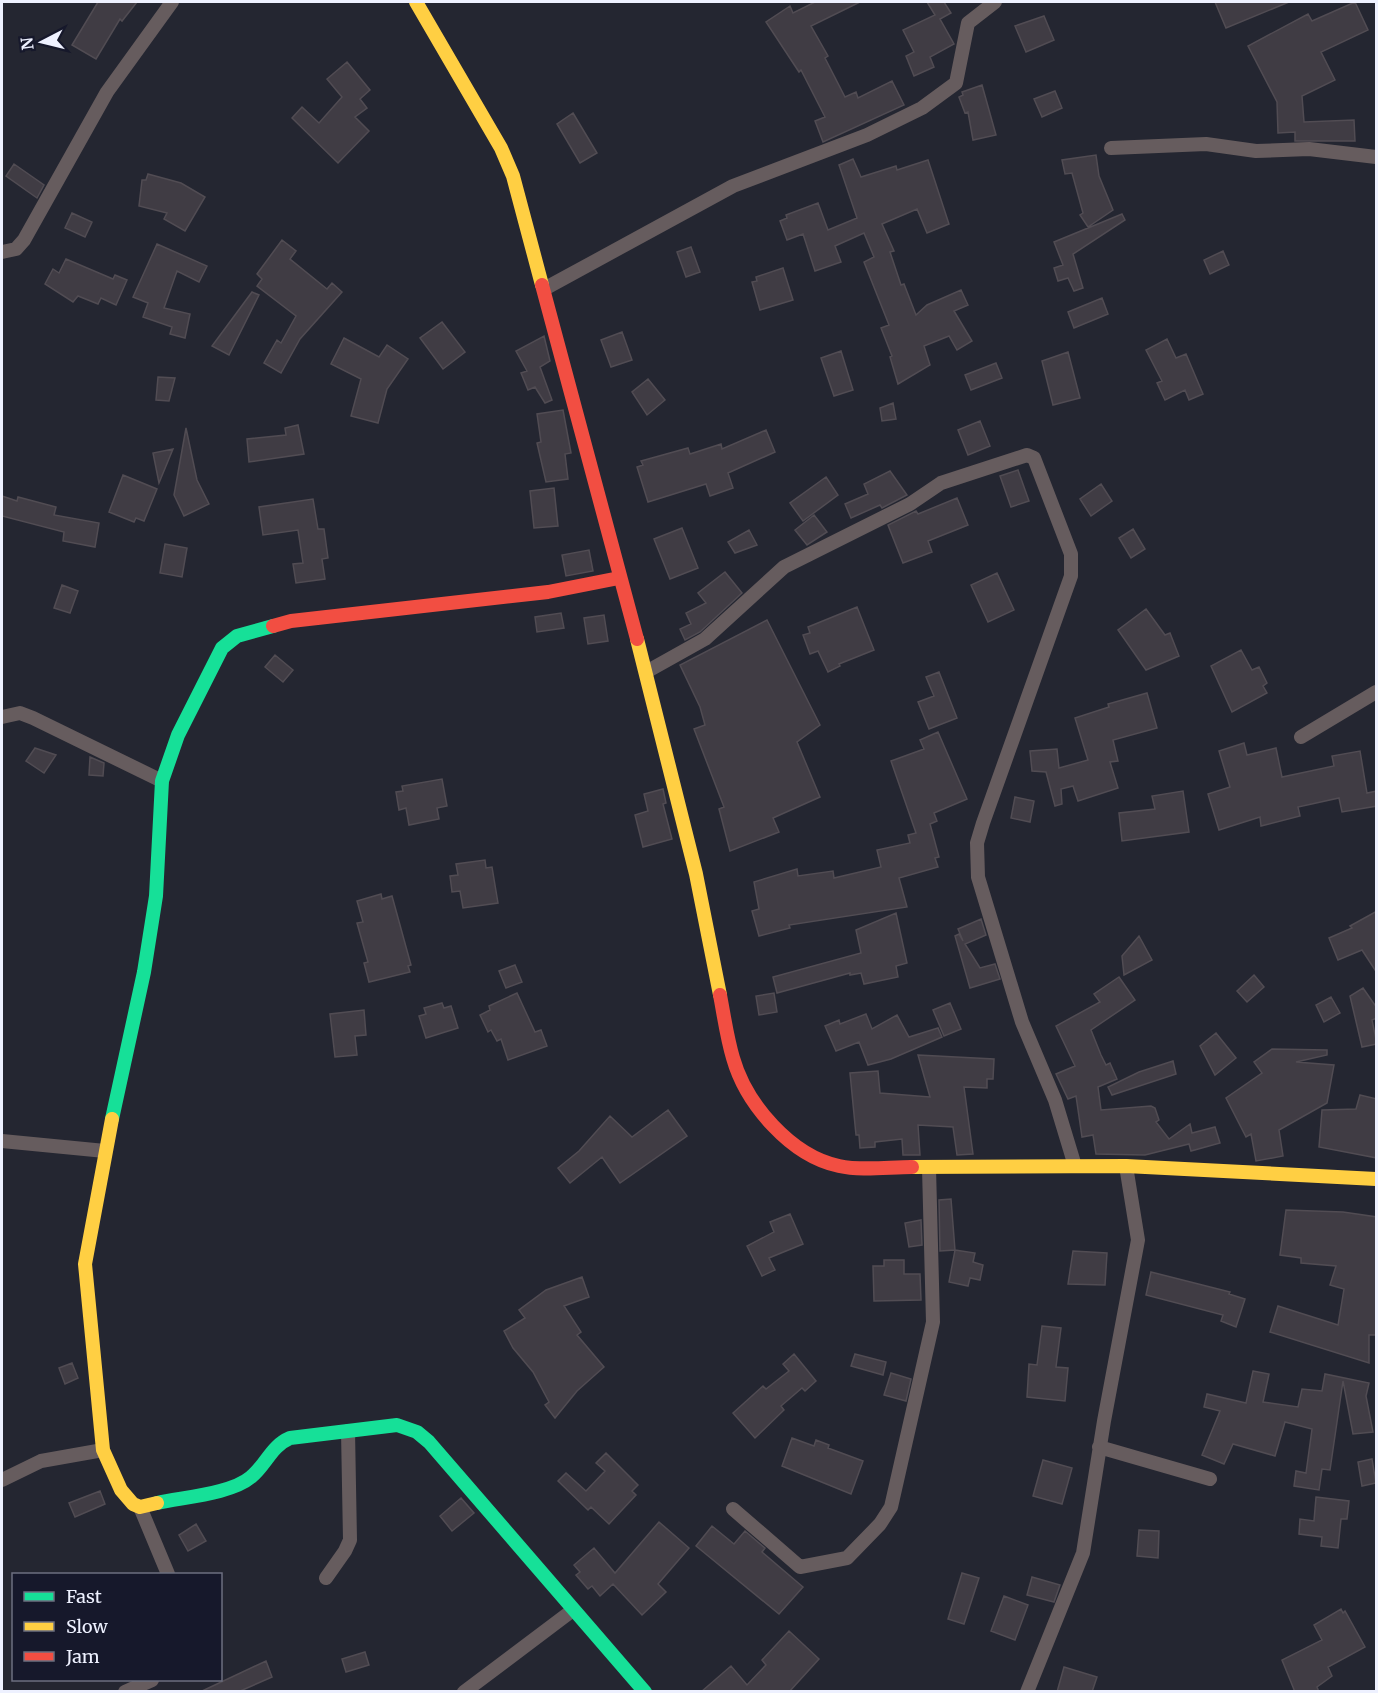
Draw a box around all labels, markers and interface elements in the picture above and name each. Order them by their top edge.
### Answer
north arrow [12,12,72,72]
text: N [16,36,38,51]
legend [12,1573,222,1681]
text: Fast [66,1585,102,1608]
text: Slow [66,1615,109,1638]
text: Jam [65,1645,100,1668]

